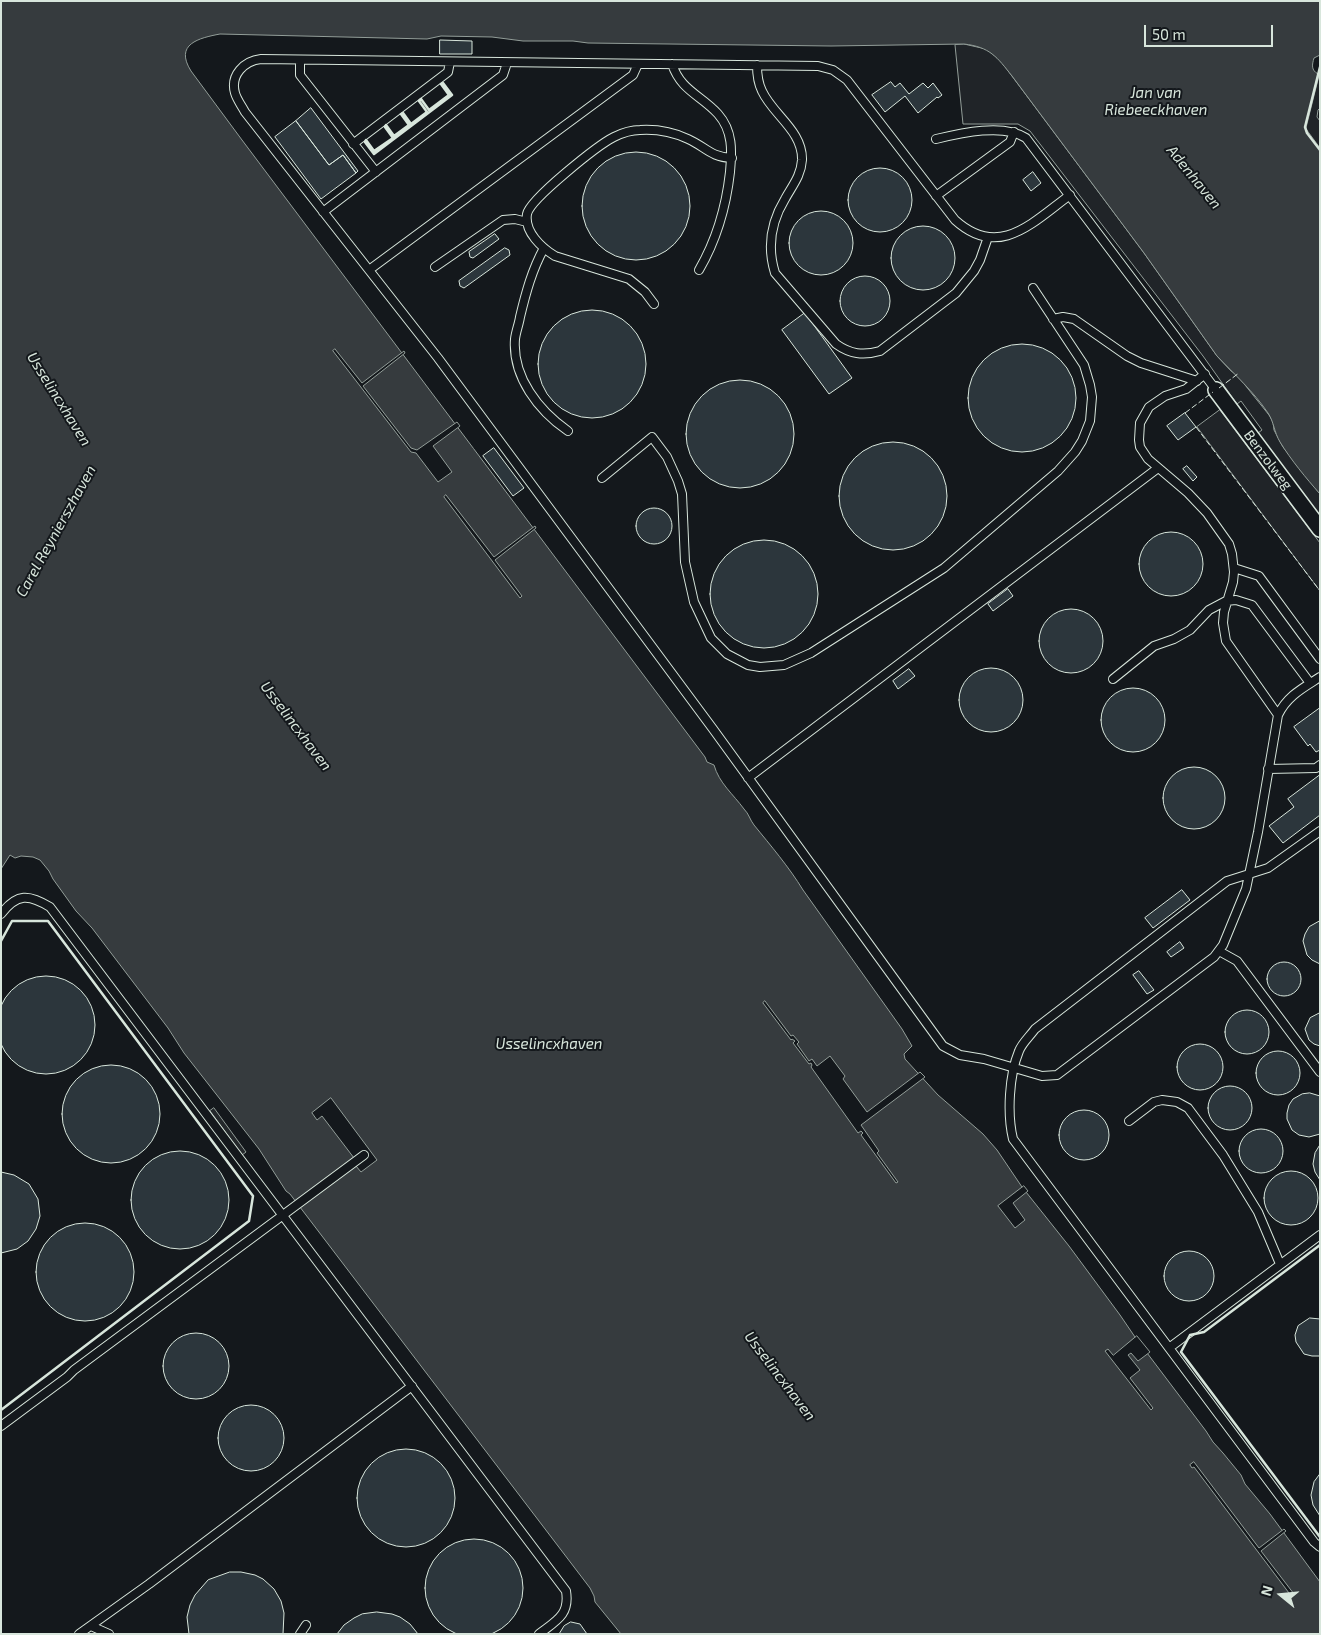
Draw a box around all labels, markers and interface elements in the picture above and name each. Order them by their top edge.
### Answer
scale bar [1146,15,1275,47]
text: 50 m [1152,25,1186,43]
water label: Jan van Riebeeckhaven [1105,84,1207,119]
water label: Adenhaven [1163,142,1225,212]
water label: Usselincxhaven [23,349,95,449]
street label: Benzolweg [1240,427,1296,493]
water label: Carel Reynierszhaven [12,462,100,600]
water label: Usselincxhaven [257,678,335,774]
water label: Usselincxhaven [495,1035,603,1053]
water label: Usselincxhaven [741,1328,819,1424]
north arrow [1256,1570,1306,1620]
text: N [1257,1583,1276,1598]

